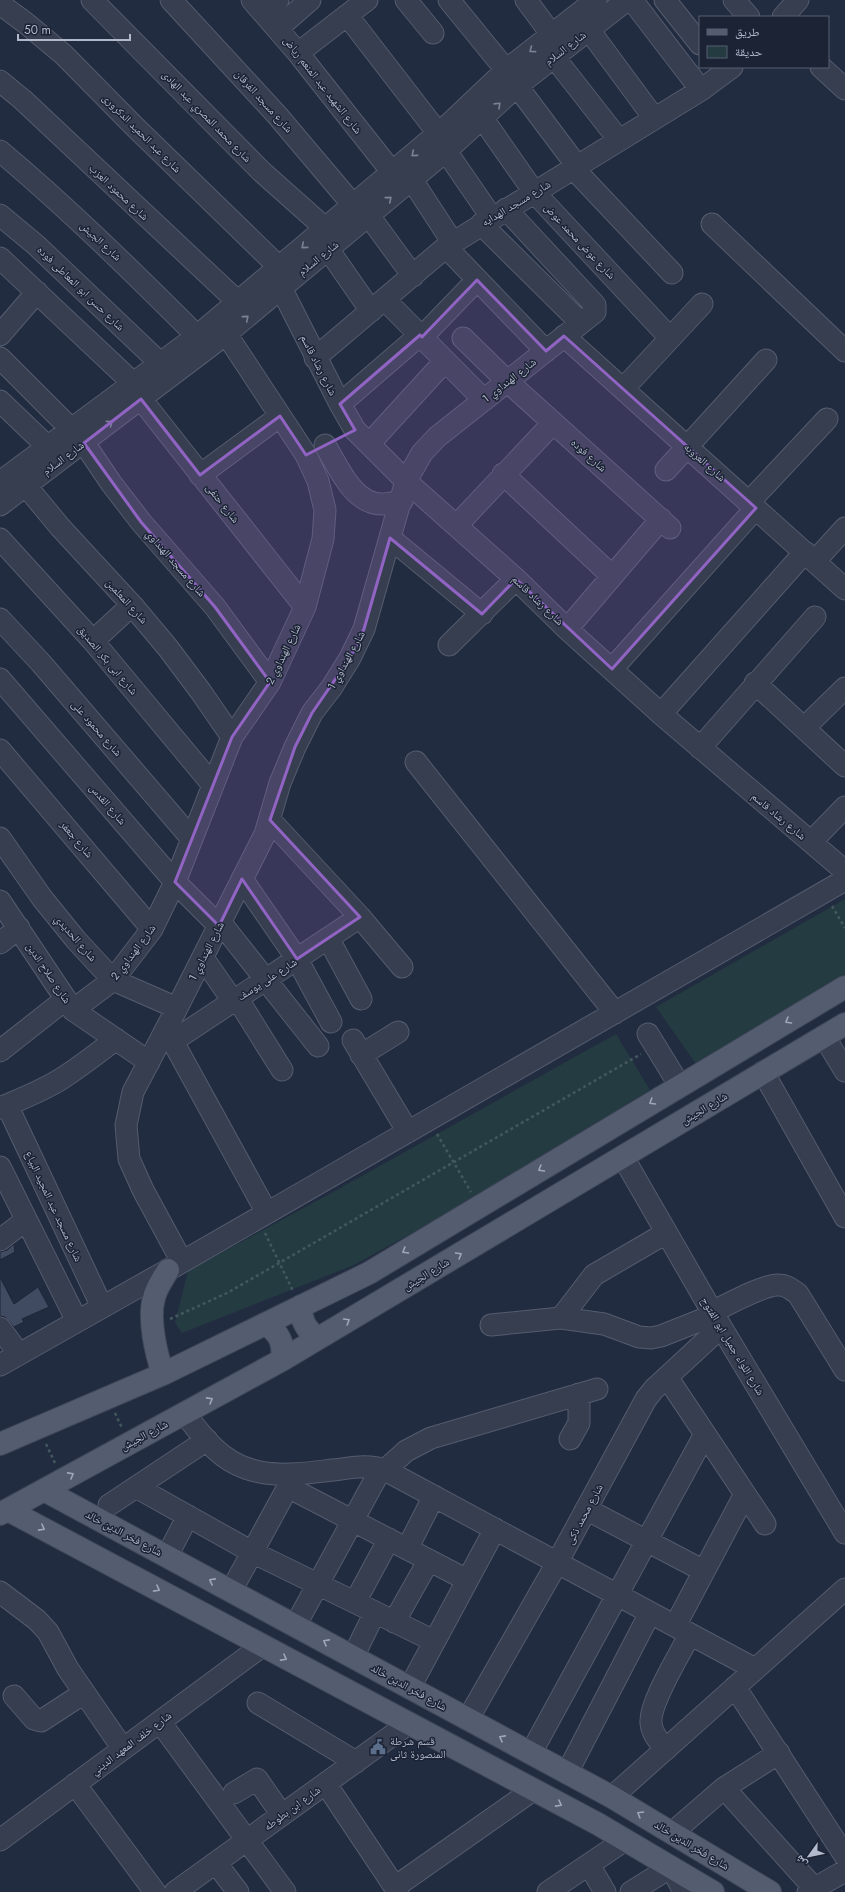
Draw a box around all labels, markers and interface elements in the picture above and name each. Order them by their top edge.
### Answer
scale bar [18,16,130,42]
legend [699,16,829,68]
text: 50 m [24,21,51,39]
text: طريق [735,23,760,41]
street label: شارع السلام [541,27,589,69]
street label: شارع الشهيد عبد المنعم رياض [280,33,366,137]
text: حديقة [735,43,763,61]
one-way arrow [530,45,537,52]
street label: شارع محمد المصري عبد الهادى [158,66,255,166]
street label: شارع مسجد الفرقان [231,66,297,136]
street label: شارع عبد الحميد الدكرورى [99,90,185,176]
one-way arrow [493,102,501,110]
one-way arrow [411,149,418,156]
street label: شارع محمود العزب [86,160,152,224]
street label: شارع مسجد الهدايه [478,176,554,230]
one-way arrow [384,196,391,203]
street label: شارع عوض محمد عوض [541,200,619,282]
street label: شارع الجيش [77,218,125,264]
street label: شارع السلام [294,237,342,279]
street label: شارع حسن ابو المعاطى فوده [34,242,128,334]
one-way arrow [301,242,308,249]
one-way arrow [241,315,248,322]
street label: شارع رشاد قاسم [297,332,341,398]
street label: شارع الهنداوي 1 [479,354,540,407]
one-way arrow [105,421,112,428]
street label: شارع فوده [568,435,610,475]
street label: شارع السلام [39,437,87,479]
street label: شارع العروبه [681,439,729,485]
street label: شارع حنفى [202,480,244,526]
street label: شارع مسجد الهنداوي [142,526,210,601]
street label: شارع رشاد قاسم [508,571,568,629]
street label: شارع المعلمين [102,575,152,627]
street label: شارع الهنداوي 2 [261,621,305,687]
street label: شارع ابى بكر الصديق [74,622,142,698]
street label: شارع الهنداوي 1 [323,628,369,693]
street label: شارع محمود على [68,696,126,760]
street label: شارع القدس [86,780,130,828]
street label: شارع رشاد قاسم [748,788,810,844]
street label: شارع جعفر [56,816,97,861]
street label: شارع الحديدي [51,911,101,965]
street label: شارع الهنداوي 1 [184,919,229,984]
street label: شارع الهنداوي 2 [107,921,160,984]
street label: شارع صلاح الدين [23,939,75,1007]
street label: شارع على يوسف [234,954,300,1004]
one-way arrow [785,1017,792,1024]
street label: شارع الجيش [678,1088,730,1128]
one-way arrow [649,1098,656,1105]
street label: شارع مسجد عبد المجيد البياع [21,1148,87,1264]
one-way arrow [538,1165,545,1172]
one-way arrow [402,1246,409,1254]
one-way arrow [455,1252,462,1259]
street label: شارع الجيش [400,1254,452,1294]
street label: شارع اللواء جميل ابو الفتوح [697,1294,769,1398]
one-way arrow [343,1319,350,1326]
one-way arrow [206,1397,213,1404]
street label: شارع الجيش [117,1416,171,1454]
one-way arrow [67,1472,74,1480]
street label: شارع محمد ذكى [561,1481,607,1547]
street label: شارع فخر الدين خالد [83,1506,165,1560]
one-way arrow [38,1523,45,1531]
one-way arrow [209,1578,216,1585]
one-way arrow [153,1585,160,1592]
one-way arrow [323,1640,331,1647]
one-way arrow [279,1653,287,1660]
street label: شارع فخر الدين خالد [368,1659,450,1715]
street label: شارع خلف المعهد الديني [87,1707,175,1779]
place label: قسم شرطة المنصورة ثانى [390,1733,446,1762]
one-way arrow [499,1735,506,1742]
public building icon: قسم شرطة المنصورة ثانى [369,1738,387,1756]
street label: شارع ابن بطوطه [260,1782,324,1834]
one-way arrow [555,1799,562,1807]
one-way arrow [637,1812,644,1819]
street label: شارع فخر الدين خالد [651,1816,733,1874]
north arrow [789,1836,829,1876]
text: ش [791,1852,811,1871]

